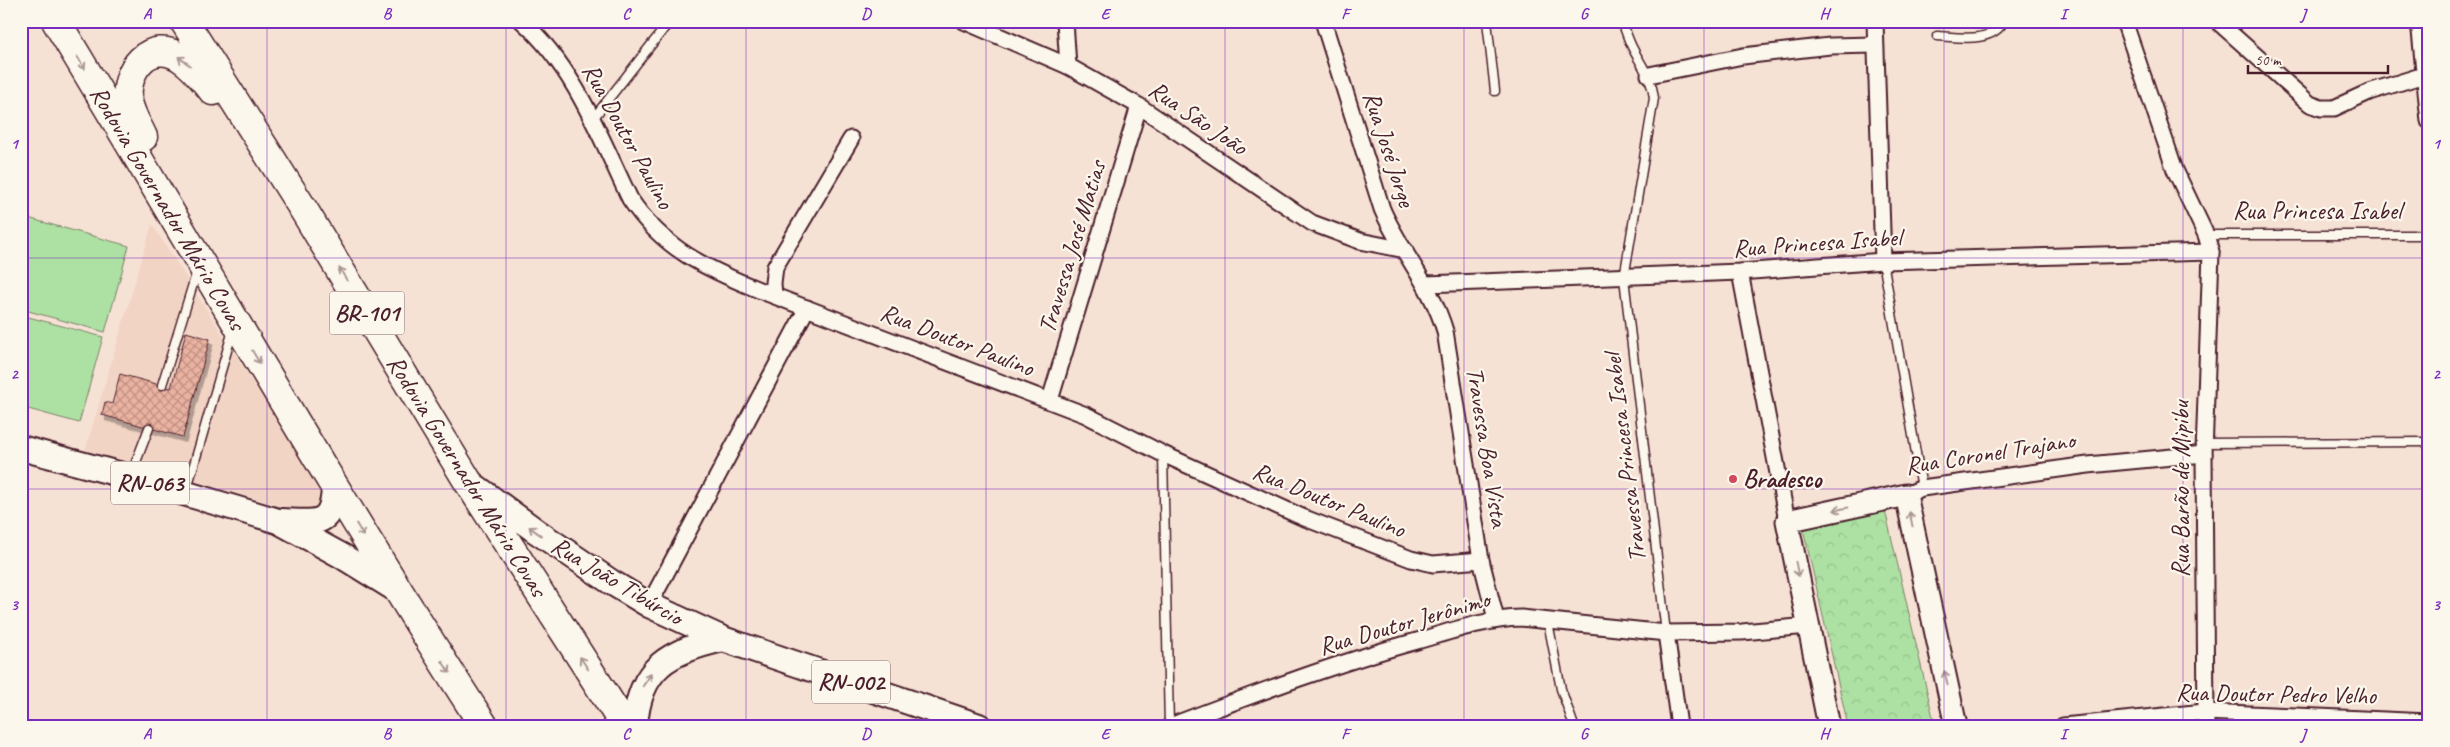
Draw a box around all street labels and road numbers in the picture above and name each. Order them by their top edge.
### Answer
street label: Rua Doutor Paulino [575,58,682,216]
street label: Rua São João [1143,73,1254,163]
street label: Rodovia Governador Mário Covas [83,80,254,338]
street label: Rua José Jorge [1355,87,1423,213]
street label: Travessa José Matias [1031,155,1114,337]
street label: Rua Princesa Isabel [2233,195,2406,227]
street label: Rua Princesa Isabel [1732,221,1907,265]
road number: BR-101 [330,292,404,334]
street label: Rua Doutor Paulino [876,296,1039,384]
street label: Travessa Princesa Isabel [1596,347,1654,564]
street label: Rodovia Governador Mário Covas [380,349,556,605]
street label: Travessa Boa Vista [1459,365,1516,531]
street label: Rua Barão de Mipibu [2165,399,2197,577]
street label: Rua Coronel Trajano [1903,423,2080,482]
street label: Rua Doutor Paulino [1248,455,1411,546]
road number: RN-063 [111,462,189,504]
street label: Rua João Tibúrcio [545,529,691,634]
street label: Rua Doutor Jerônimo [1315,582,1496,663]
road number: RN-002 [812,660,890,704]
street label: Rua Doutor Pedro Velho [2176,676,2377,712]

